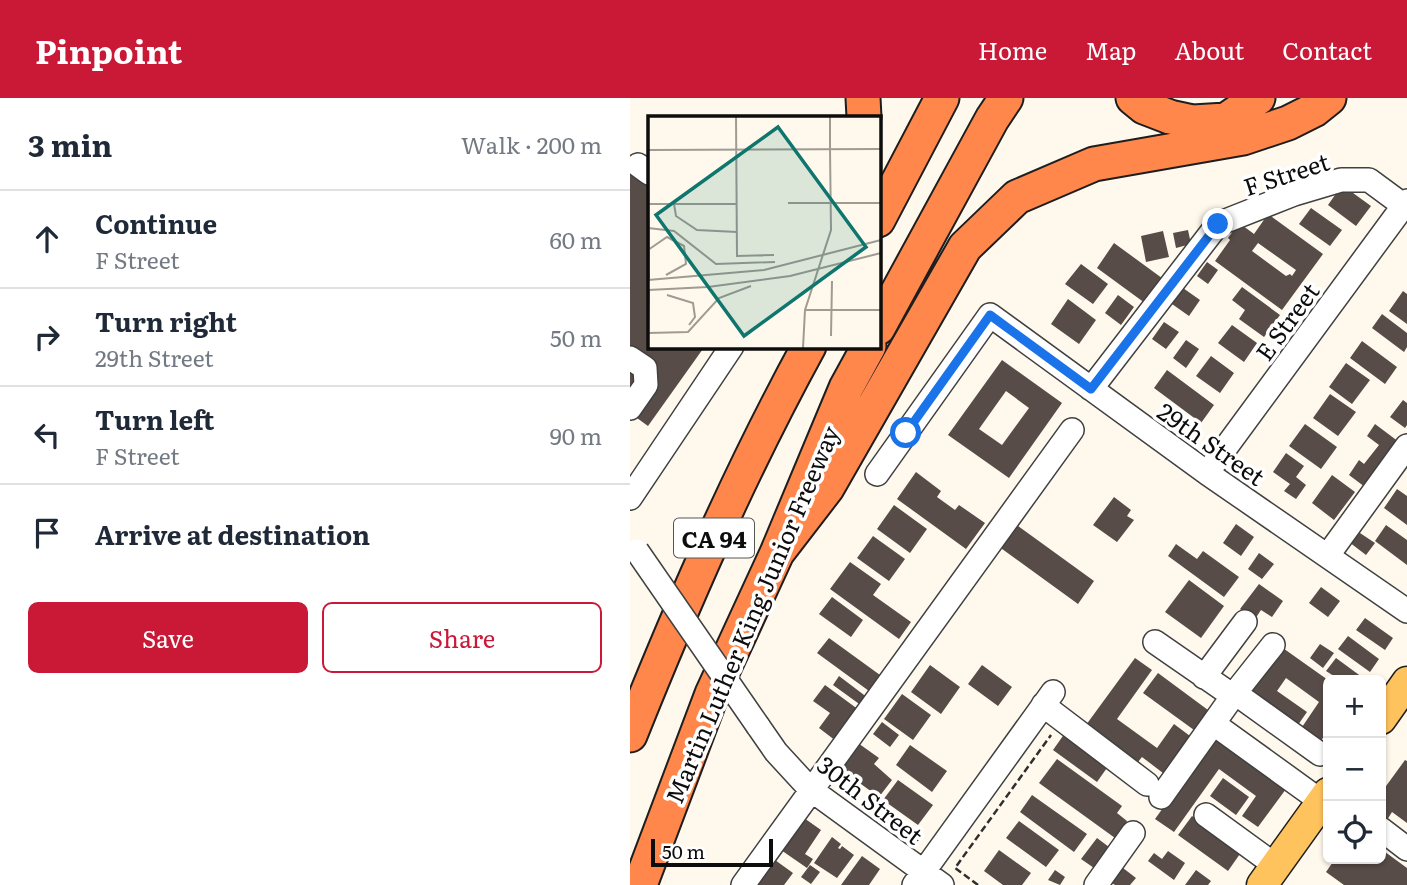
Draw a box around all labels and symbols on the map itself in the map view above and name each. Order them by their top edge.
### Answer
inset map [648,116,880,348]
street label: F Street [1239,143,1334,203]
route end [1202,208,1233,239]
street label: E Street [1246,275,1326,367]
street label: 29th Street [1151,393,1273,493]
route start [890,417,921,448]
street label: Martin Luther King Junior Freeway [655,420,847,808]
road number: CA 94 [674,518,754,558]
street label: 30th Street [811,746,932,852]
scale bar [651,836,774,868]

